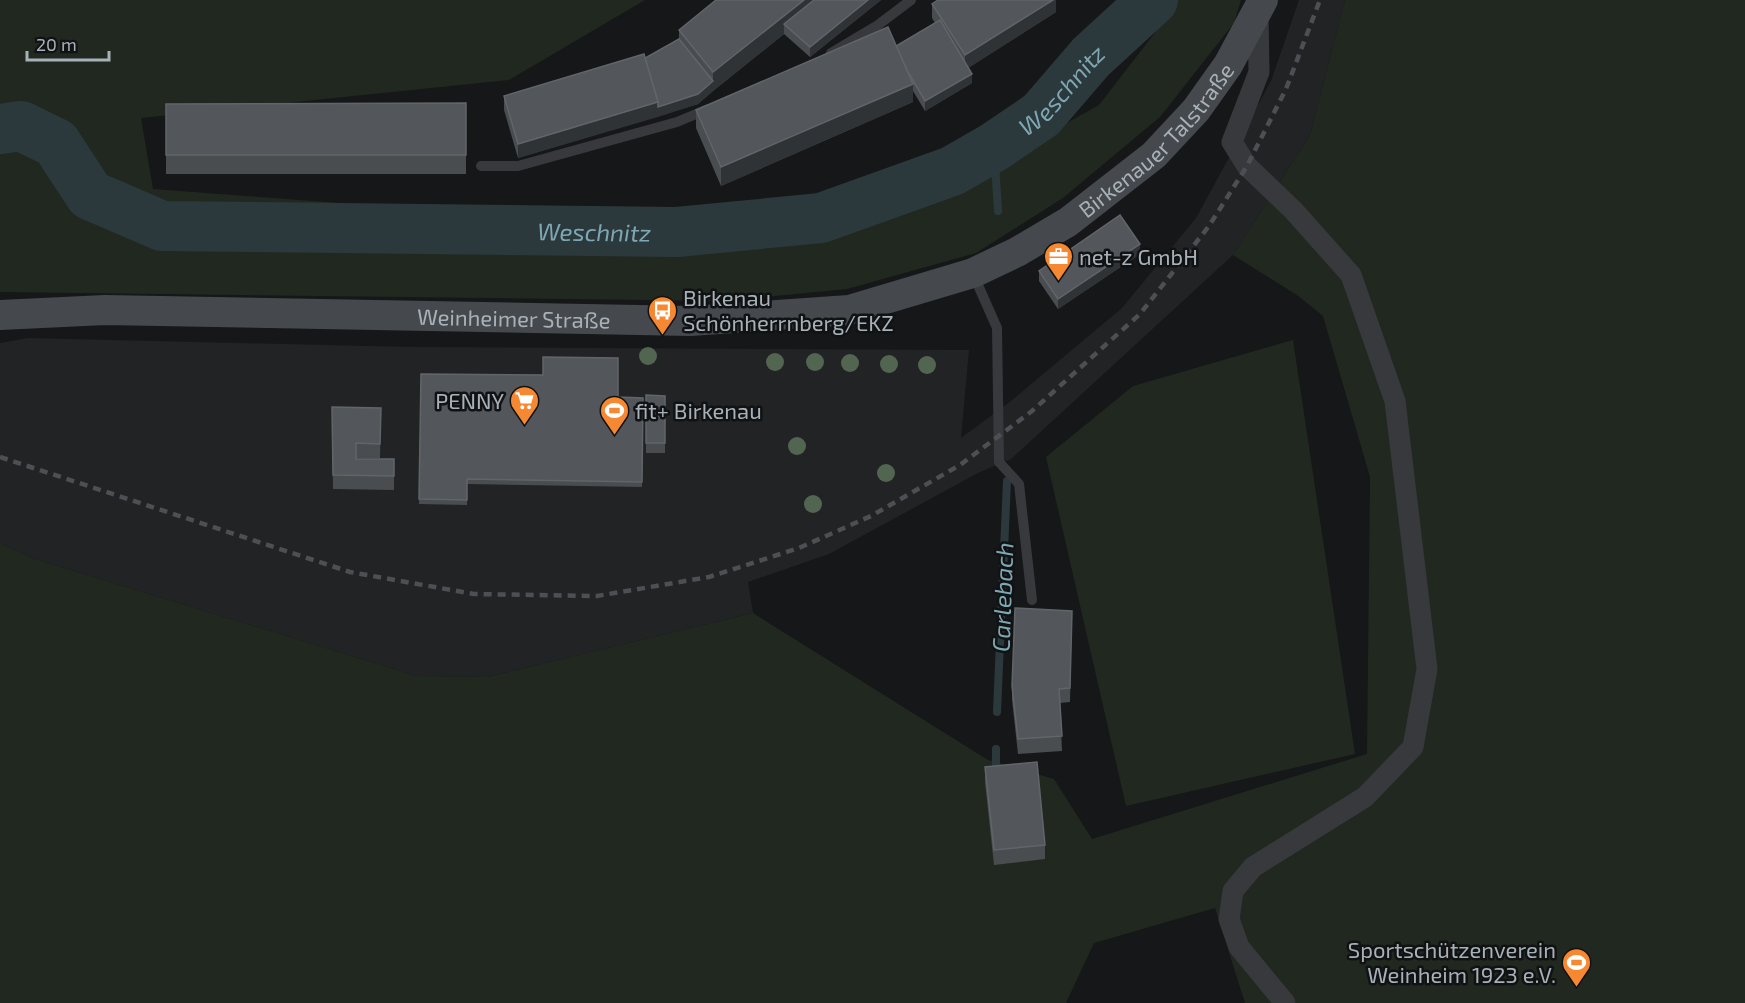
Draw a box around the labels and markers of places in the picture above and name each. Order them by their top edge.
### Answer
office icon: net-z GmbH [1042,240,1074,282]
place label: net-z GmbH [1079,243,1198,269]
place label: Birkenau Schönherrnberg/EKZ [683,284,894,335]
bus stop icon: Birkenau Schönherrnberg/EKZ [646,294,678,336]
supermarket icon: PENNY [509,384,541,426]
place label: PENNY [435,387,504,413]
sports icon: fit+ Birkenau [598,394,630,436]
place label: fit+ Birkenau [635,397,762,423]
place label: Sportschützenverein Weinheim 1923 e.V. [1348,936,1556,987]
sports icon: Sportschützenverein Weinheim 1923 e.V. [1561,946,1593,988]

